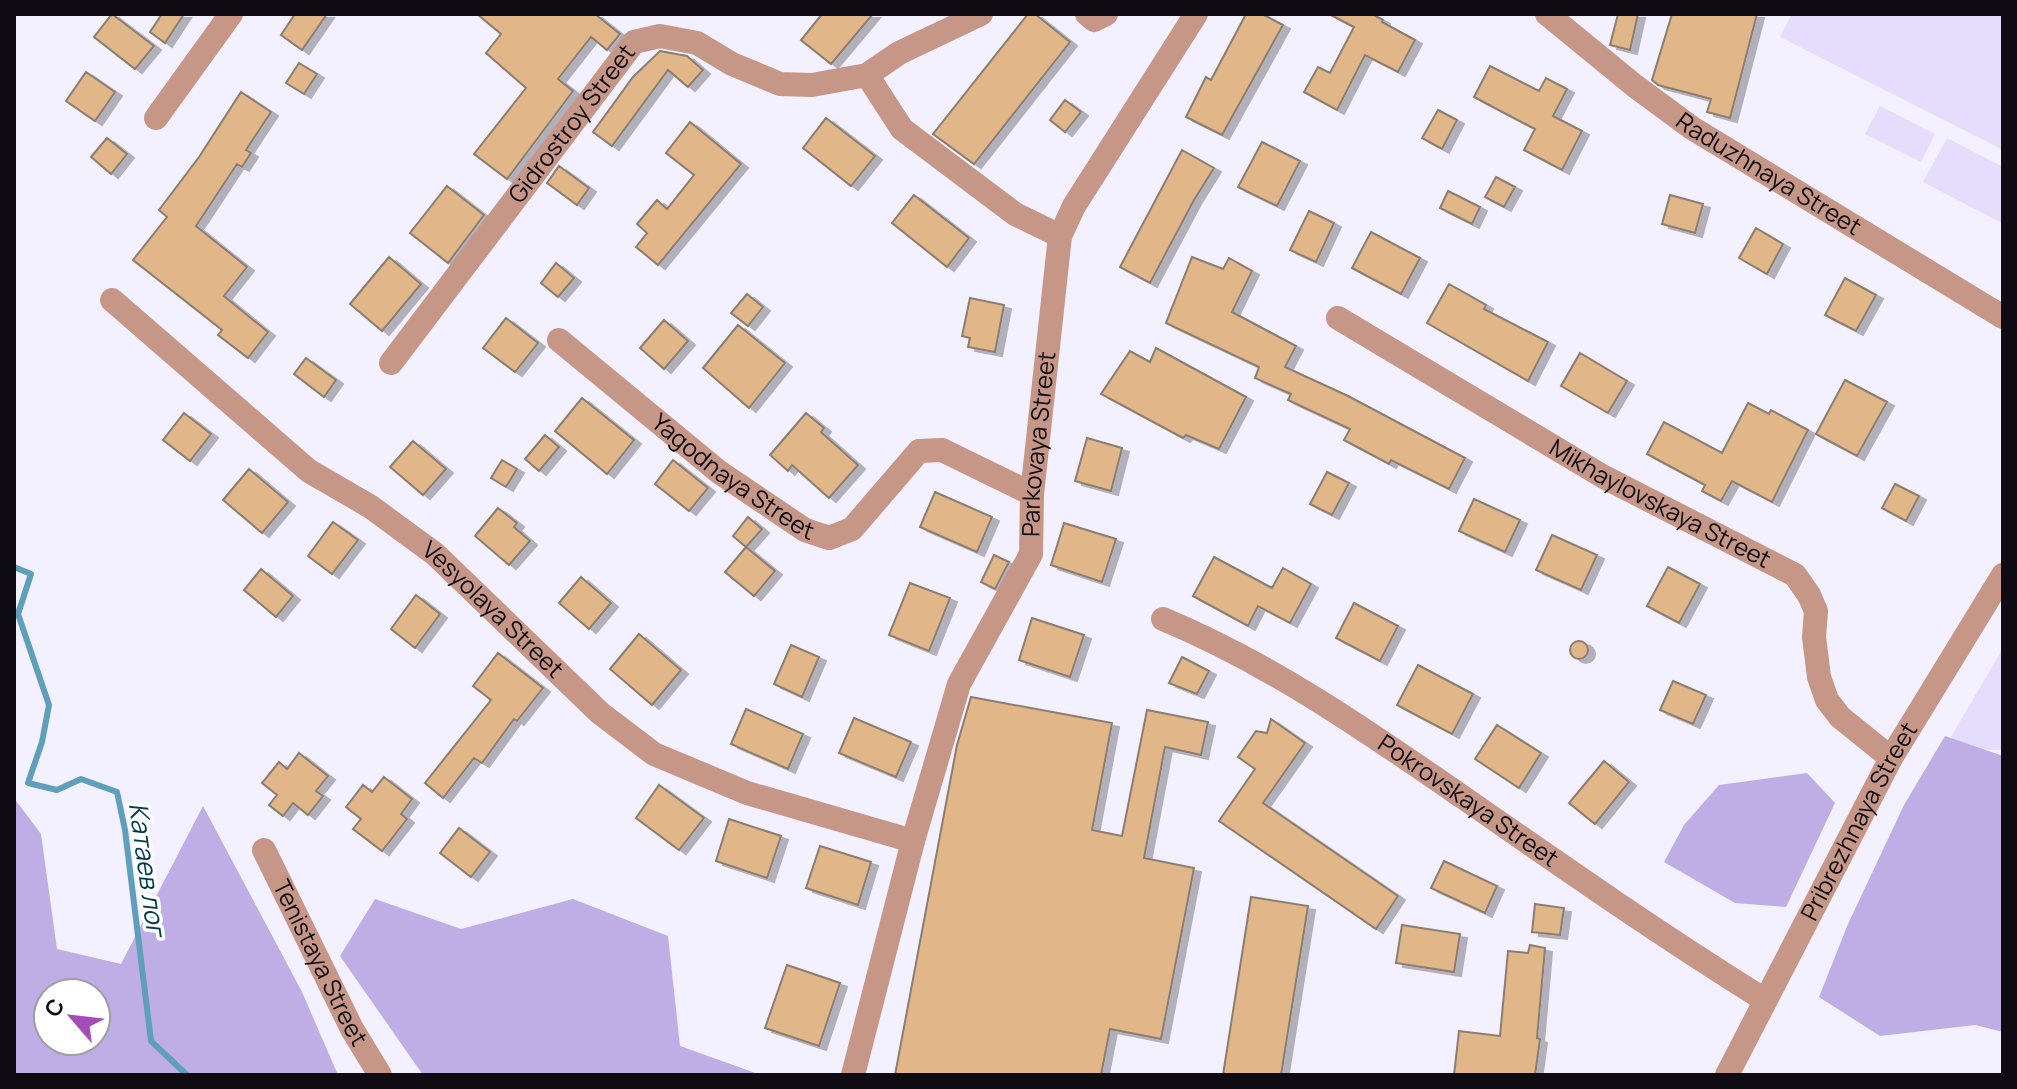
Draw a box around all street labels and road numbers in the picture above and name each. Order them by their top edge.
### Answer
street label: Gidrostroy Street [500,37,642,209]
street label: Raduzhnaya Street [1670,104,1868,242]
street label: Parkovaya Street [1013,350,1062,537]
street label: Yagodnaya Street [645,405,819,547]
street label: Mikhaylovskaya Street [1544,430,1777,575]
street label: Vesyolaya Street [416,532,572,684]
street label: Pribrezhnaya Street [1792,715,1924,926]
street label: Pokrovskaya Street [1372,726,1566,874]
street label: Tenistaya Street [266,874,376,1052]

